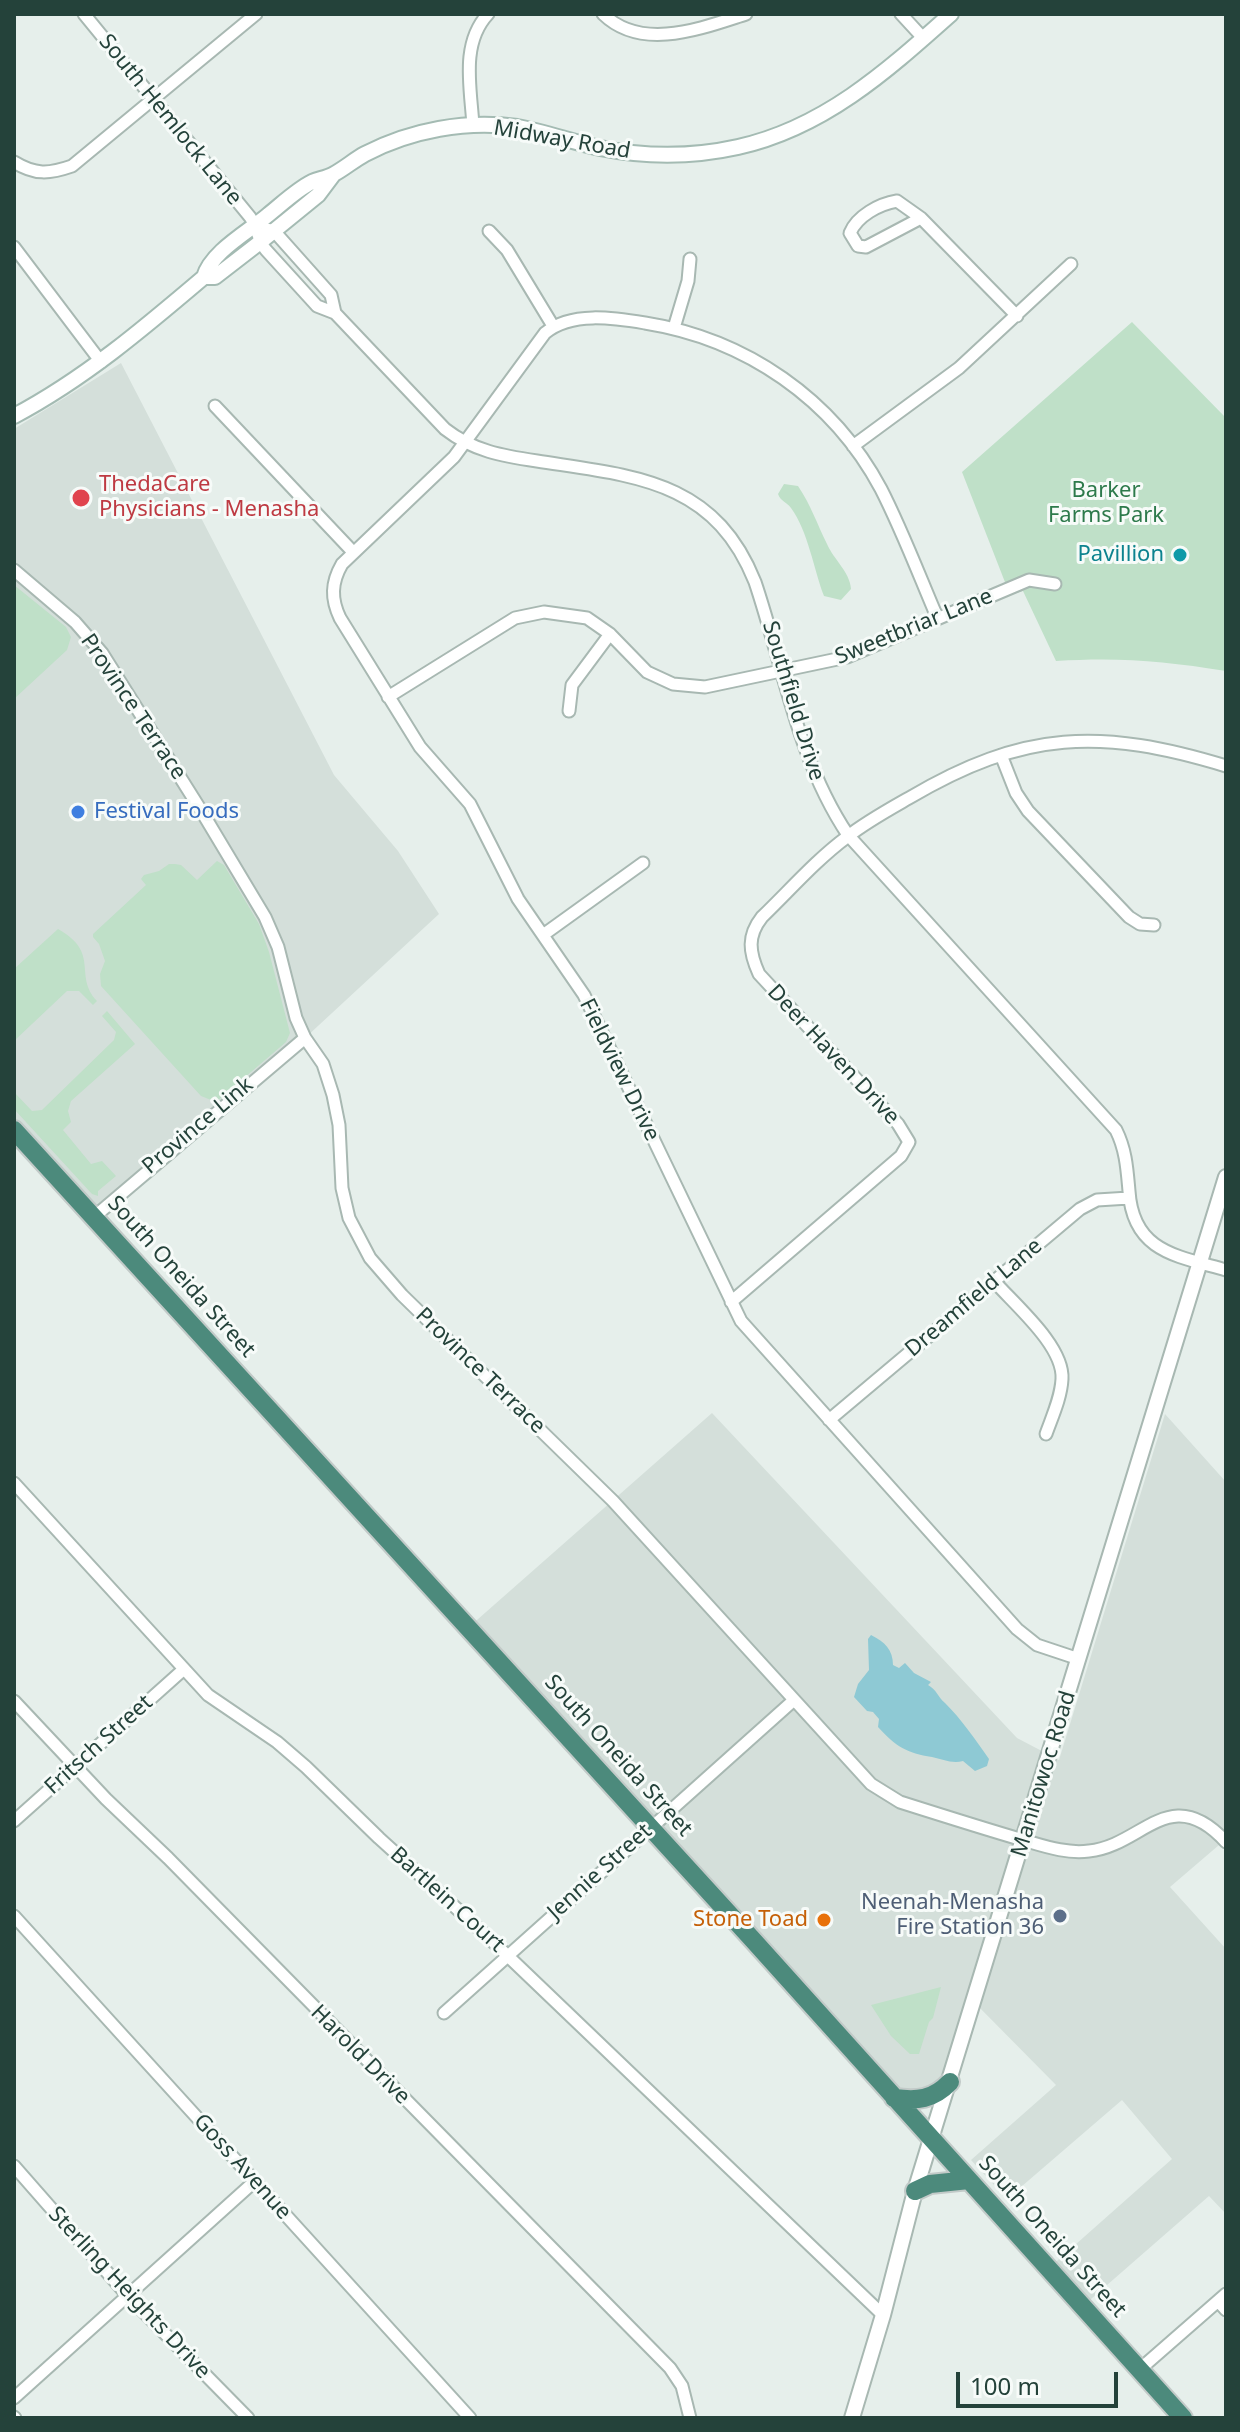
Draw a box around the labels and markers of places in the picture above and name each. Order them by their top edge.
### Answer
place label: ThedaCare Physicians - Menasha [99,472,319,524]
marker: ThedaCare Physicians - Menasha [70,487,92,509]
place label: Pavillion [1078,542,1164,568]
marker: Pavillion [1171,546,1189,564]
place label: Festival Foods [94,799,239,825]
marker: Festival Foods [69,803,87,821]
place label: Neenah-Menasha Fire Station 36 [861,1890,1044,1942]
place label: Stone Toad [693,1907,808,1933]
marker: Neenah-Menasha Fire Station 36 [1051,1907,1069,1925]
marker: Stone Toad [815,1911,833,1929]

